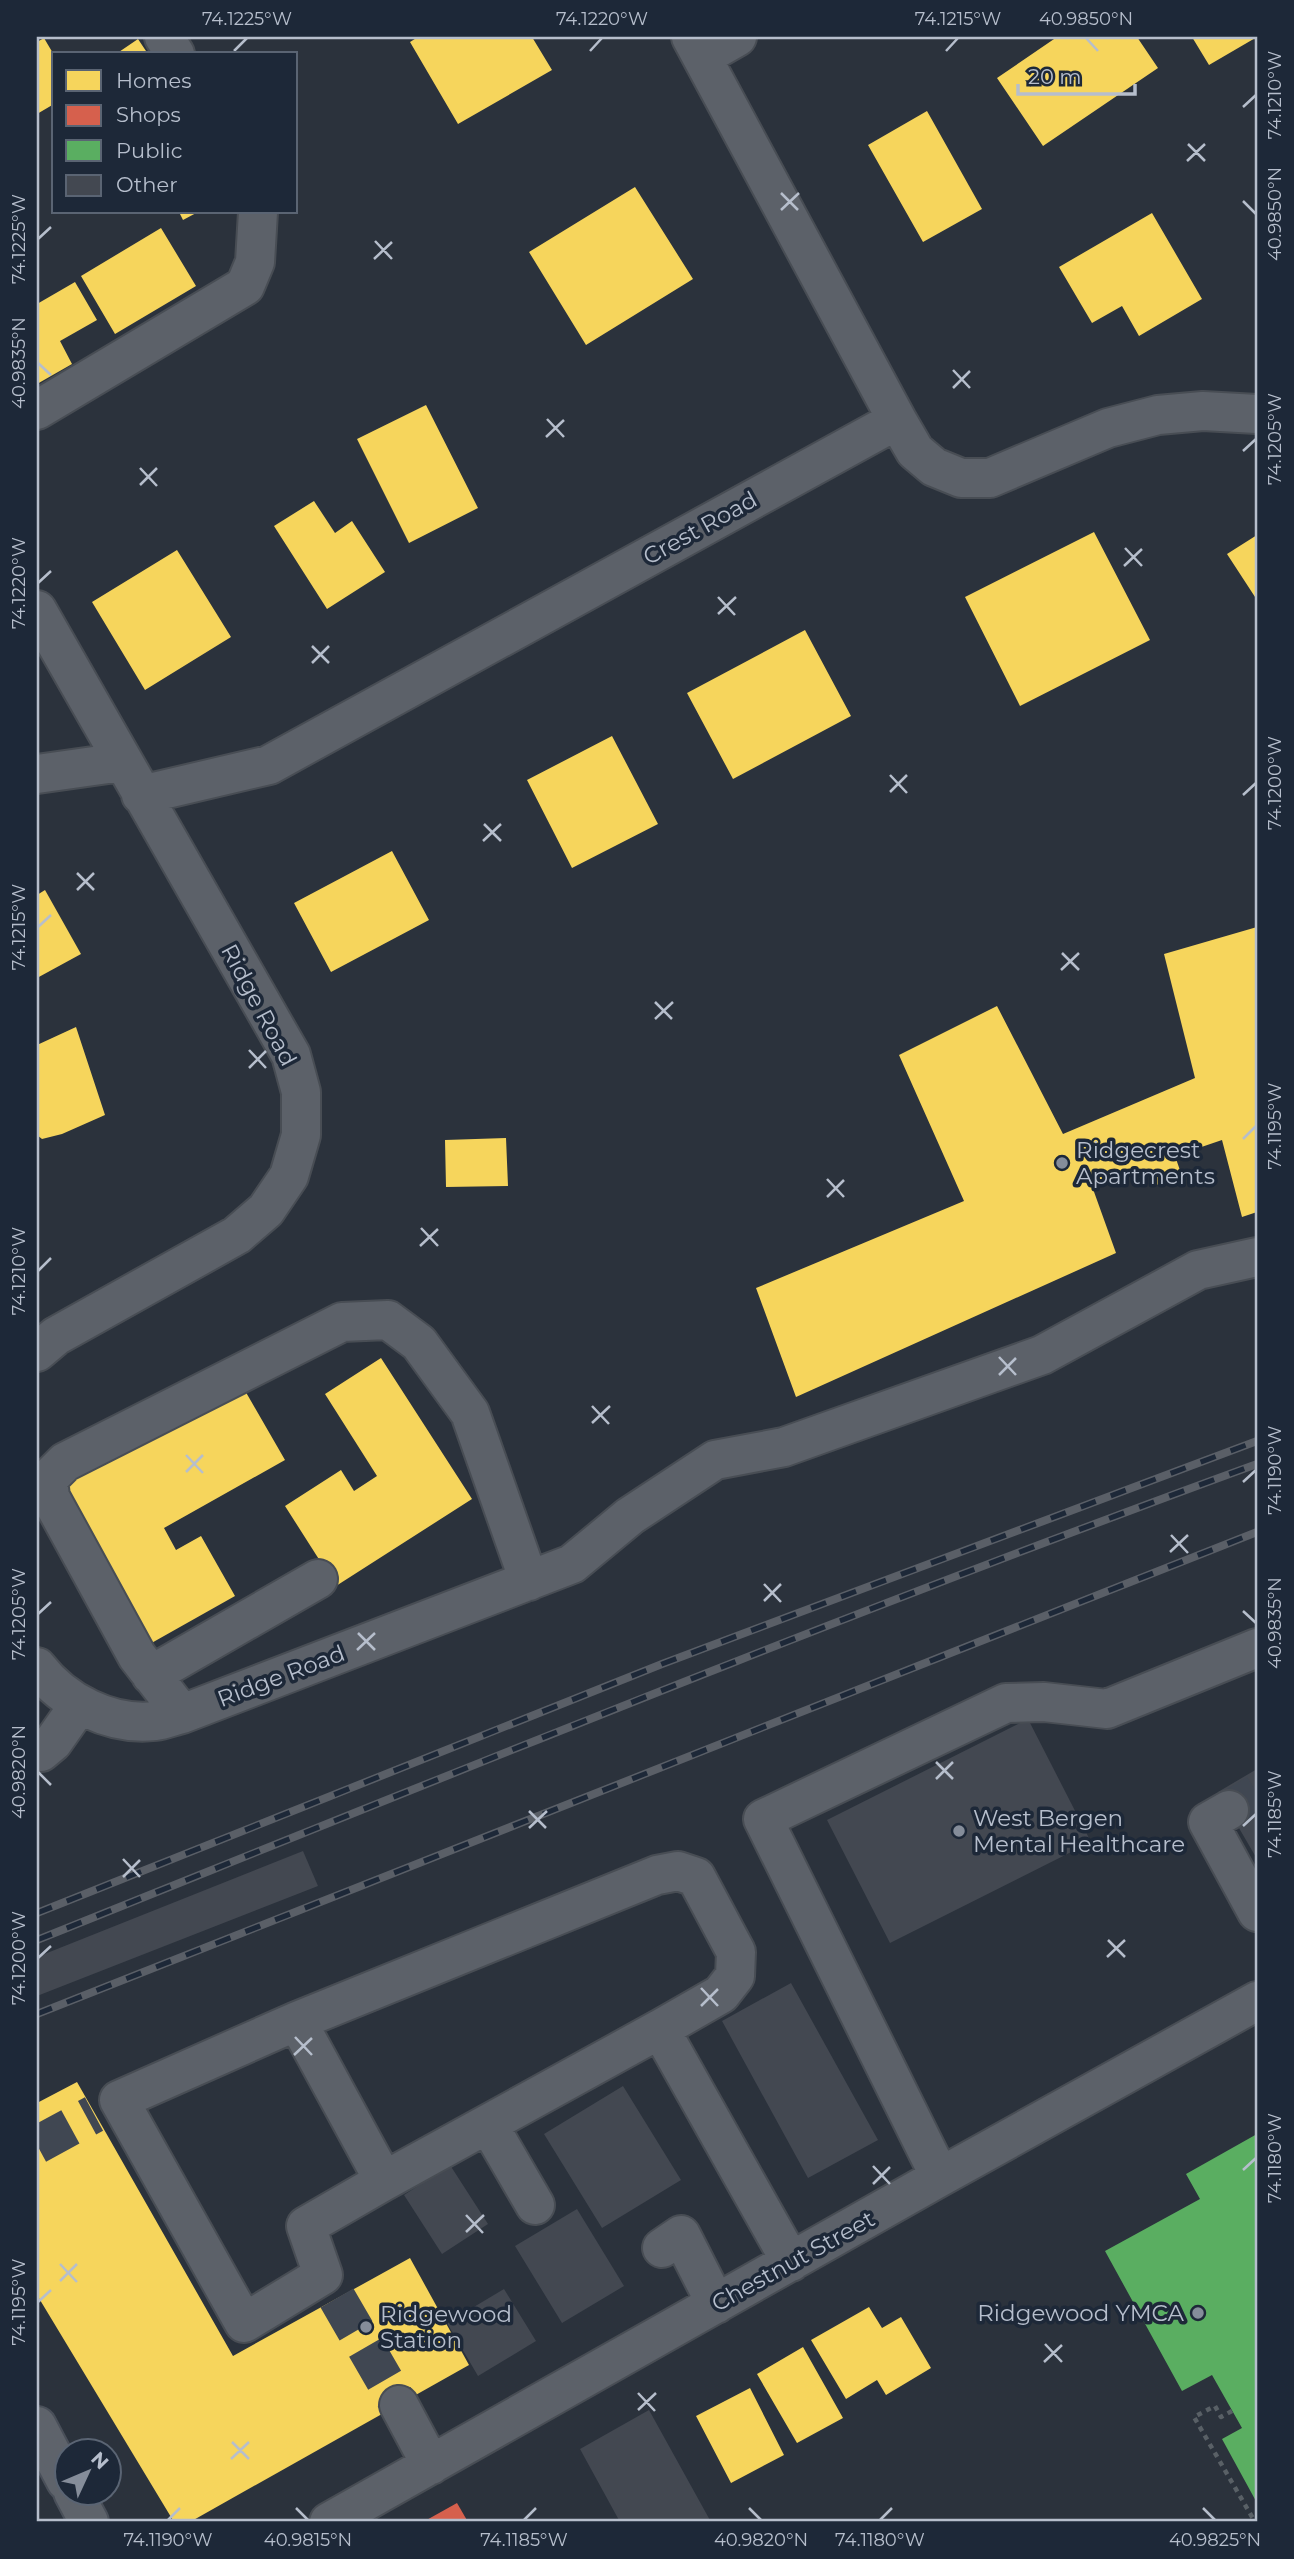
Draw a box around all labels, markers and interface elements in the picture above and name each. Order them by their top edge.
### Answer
text: 74.1225°W [202,8,292,30]
text: 74.1220°W [556,8,648,30]
text: 74.1215°W [915,8,1001,30]
text: 40.9850°N [1039,8,1133,30]
text: 74.1210°W [1264,51,1286,139]
legend [52,52,298,214]
scale bar [1018,52,1135,96]
text: 20 m [1028,64,1082,89]
text: Homes [116,68,191,93]
text: Shops [116,102,181,127]
text: Public [116,138,183,163]
text: 40.9850°N [1264,167,1286,261]
text: Other [116,172,178,197]
text: 74.1225°W [8,194,30,284]
text: 40.9835°N [8,317,30,409]
text: 74.1205°W [1264,393,1286,485]
street label: Crest Road [638,485,762,571]
text: 74.1220°W [8,537,30,629]
text: 74.1200°W [1264,736,1286,830]
text: 74.1215°W [8,884,30,970]
street label: Ridge Road [215,939,303,1071]
text: 74.1195°W [1264,1082,1286,1170]
place label: Ridgecrest Apartments [1076,1136,1215,1190]
marker: Ridgecrest Apartments [1054,1155,1070,1171]
text: 74.1210°W [8,1227,30,1315]
text: 74.1190°W [1264,1425,1286,1515]
text: 74.1205°W [8,1568,30,1660]
text: 40.9835°N [1264,1577,1286,1669]
street label: Ridge Road [213,1639,349,1713]
text: 40.9820°N [8,1725,30,1819]
text: 74.1185°W [1264,1770,1286,1858]
place label: West Bergen Mental Healthcare [973,1804,1185,1858]
marker: West Bergen Mental Healthcare [951,1823,967,1839]
text: 74.1200°W [8,1911,30,2005]
text: 74.1180°W [1264,2113,1286,2203]
street label: Chestnut Street [707,2205,879,2317]
text: 74.1195°W [8,2258,30,2346]
place label: Ridgewood YMCA [977,2299,1185,2327]
place label: Ridgewood Station [380,2300,512,2354]
marker: Ridgewood YMCA [1190,2305,1206,2321]
marker: Ridgewood Station [358,2319,374,2335]
north arrow [52,2436,122,2506]
text: N [86,2447,113,2474]
text: 74.1190°W [123,2529,213,2551]
text: 40.9815°N [264,2529,352,2551]
text: 74.1185°W [480,2529,568,2551]
text: 40.9820°N [714,2529,808,2551]
text: 74.1180°W [835,2529,925,2551]
text: 40.9825°N [1169,2529,1261,2551]

